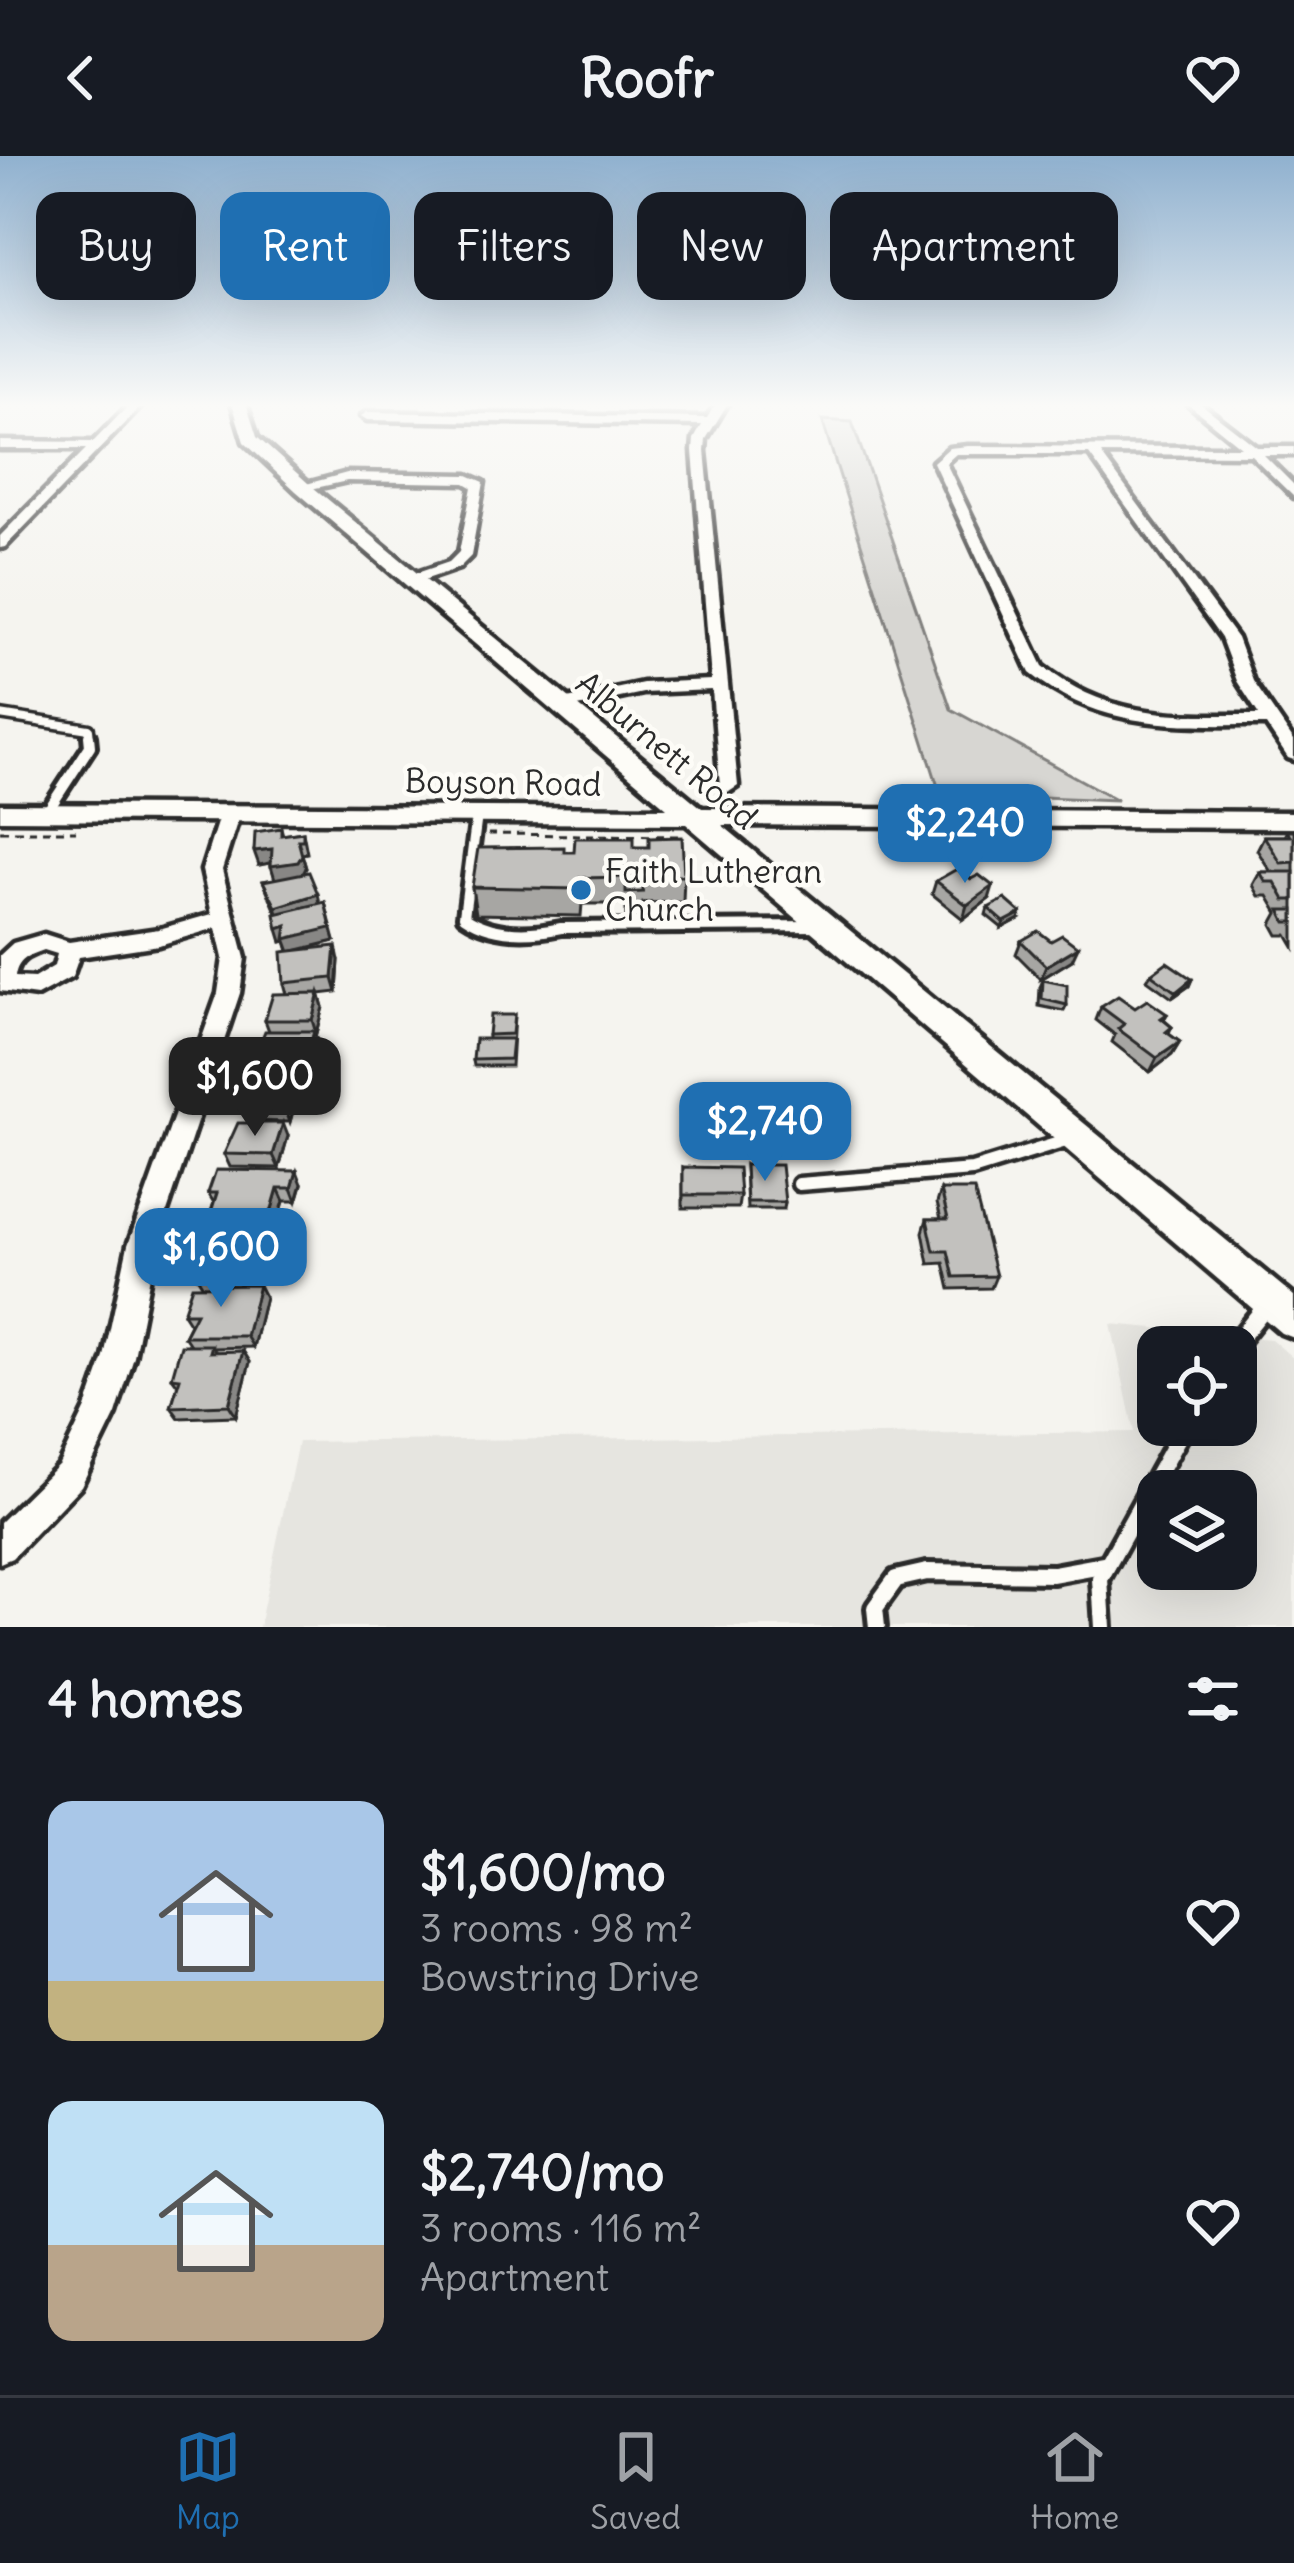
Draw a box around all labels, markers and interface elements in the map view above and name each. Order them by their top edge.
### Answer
text: Roofr [580,44,714,112]
icon: back [48,45,114,111]
icon: heart [1180,45,1246,111]
chip: Buy [36,192,196,300]
chip: Rent [220,192,390,300]
chip: Filters [414,192,613,300]
chip: New [637,192,806,300]
chip: Apartment [830,192,1118,300]
street label: Alburnett Road [568,662,766,838]
street label: Boyson Road [404,759,602,805]
pin: $2,240 [867,784,1063,886]
text: $2,240 [905,798,1025,847]
place label: Faith Lutheran Church [605,850,822,930]
marker: Faith Lutheran Church [568,877,594,903]
pin: $1,600 [157,1037,353,1139]
text: $1,600 [196,1051,314,1100]
pin: $2,740 [667,1082,863,1184]
text: $2,740 [706,1096,824,1145]
pin: $1,600 [123,1208,319,1310]
text: $1,600 [162,1222,280,1271]
map controls [1137,1326,1257,1590]
button: locate [1137,1326,1257,1446]
button: layers [1137,1470,1257,1590]
icon: filters [1180,1666,1246,1732]
text: 4 homes [48,1667,243,1731]
text: $1,600/mo [420,1840,666,1904]
icon: home [144,1849,288,1993]
icon: heart [1180,1888,1246,1954]
text: 3 rooms · 98 m² [420,1904,693,1953]
text: Bowstring Drive [420,1953,700,2002]
text: $2,740/mo [420,2140,665,2204]
icon: home [144,2149,288,2293]
icon: heart [1180,2188,1246,2254]
text: 3 rooms · 116 m² [420,2204,702,2253]
text: Apartment [420,2253,609,2302]
tab: Map [175,2424,241,2538]
tab: Saved [590,2424,681,2538]
tab: Home [1030,2424,1119,2538]

